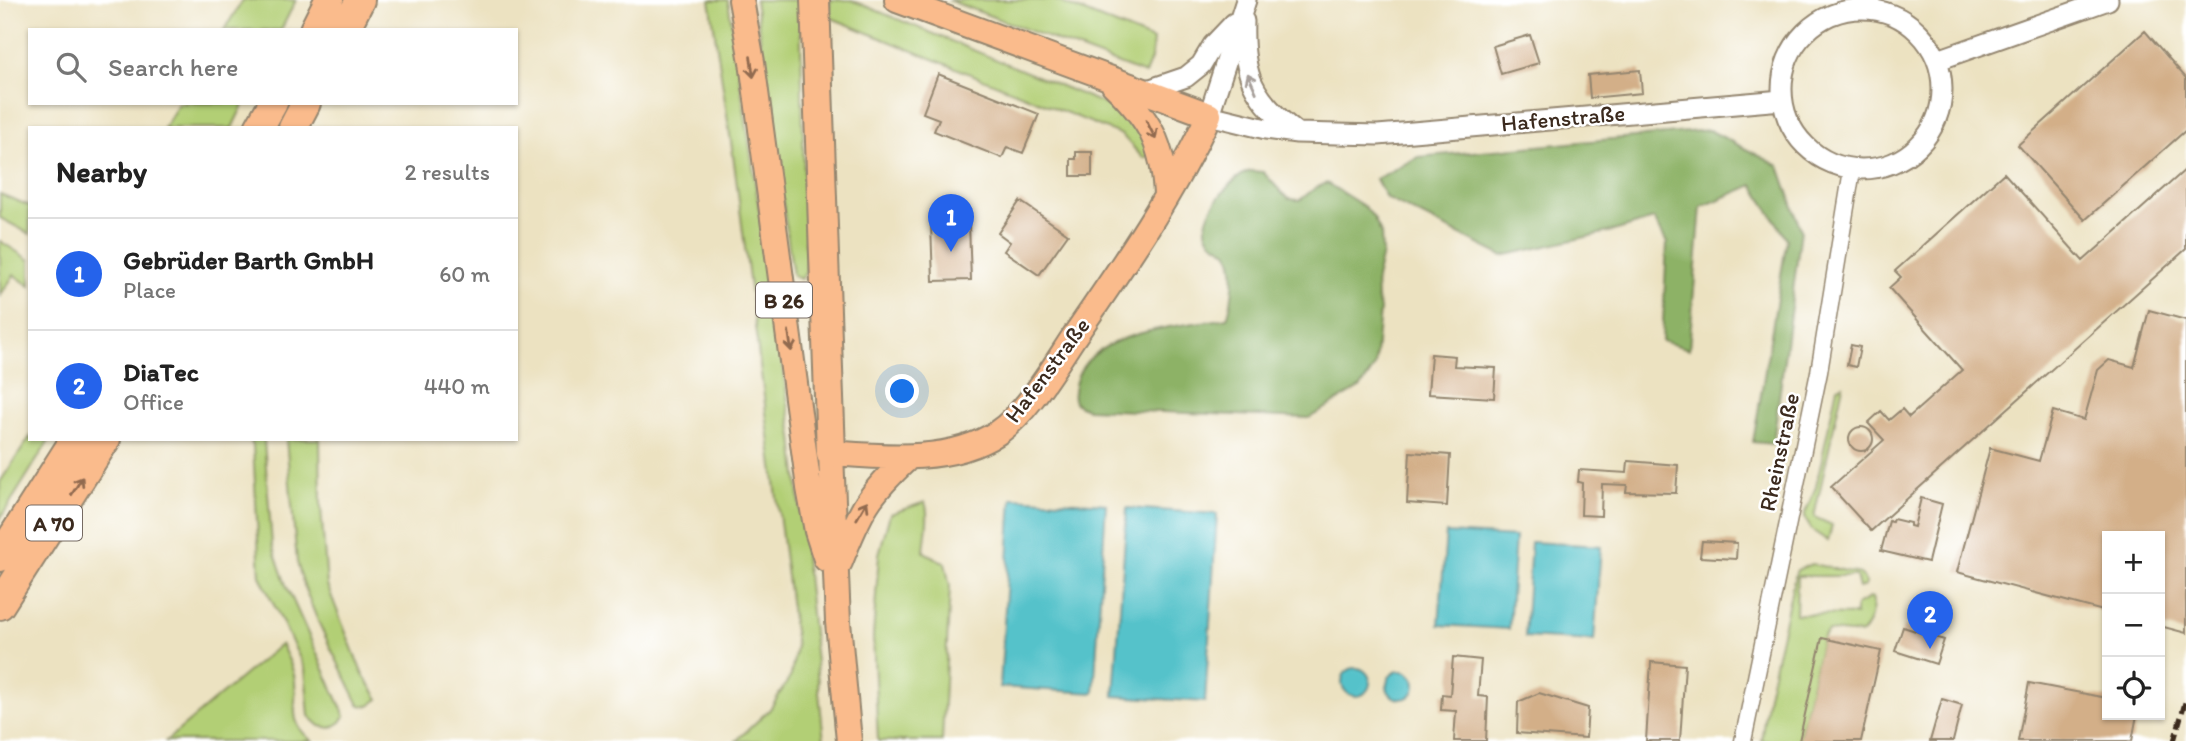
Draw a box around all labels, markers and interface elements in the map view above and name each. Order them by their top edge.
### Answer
search box [28,28,518,105]
icon: search [52,48,90,86]
text: Search here [108,51,238,83]
one-way arrow [746,55,759,78]
one-way arrow [1245,73,1258,94]
street label: Hafenstraße [1500,99,1626,137]
one-way arrow [1145,119,1158,140]
text: Nearby [56,153,147,190]
text: 2 results [404,158,490,186]
pin: 1 [928,194,974,252]
text: Gebrüder Barth GmbH [123,244,374,276]
text: 1 [74,260,84,288]
text: 60 m [439,260,490,288]
text: Place [123,276,176,304]
road number: B 26 [756,282,812,318]
street label: Hafenstraße [998,312,1096,428]
one-way arrow [784,329,797,352]
text: DiaTec [123,356,199,388]
text: 2 [73,372,85,400]
text: 440 m [424,372,490,400]
your location [885,374,919,408]
text: Office [123,388,184,416]
street label: Rheinstraße [1753,390,1805,514]
one-way arrow [70,476,84,496]
one-way arrow [855,500,869,520]
road number: A 70 [26,505,82,540]
map controls [2102,531,2165,720]
button: + [2102,531,2165,594]
pin: 2 [1907,591,1953,649]
button: − [2102,594,2165,657]
button: locate [2102,657,2165,720]

